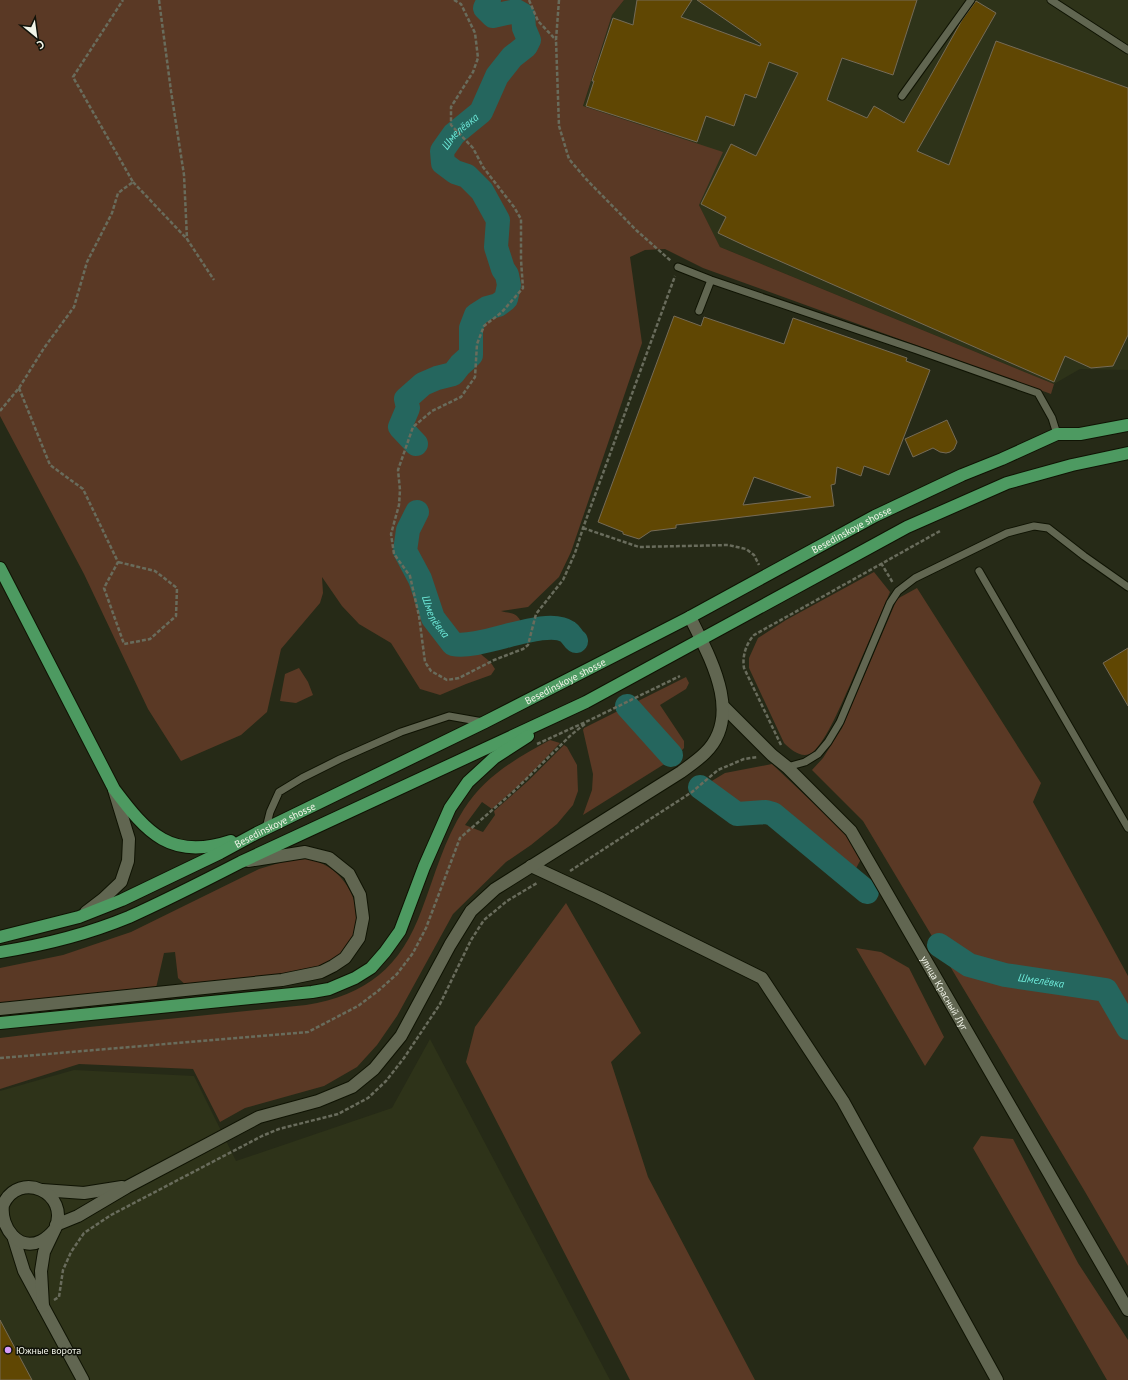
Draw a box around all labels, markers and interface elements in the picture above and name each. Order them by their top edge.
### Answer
north arrow [16,16,56,56]
text: С [35,37,47,52]
water label: Шмелёвка [438,110,482,152]
street label: Besedinskoye shosse [809,503,894,556]
water label: Шмелёвка [419,593,453,641]
street label: Besedinskoye shosse [523,655,608,707]
street label: Besedinskoye shosse [232,800,318,851]
street label: улица Красный Луг [918,954,971,1033]
water label: Шмелёвка [1017,970,1066,991]
place label: Южные ворота [16,1344,81,1357]
marker: Южные ворота [3,1345,13,1355]

